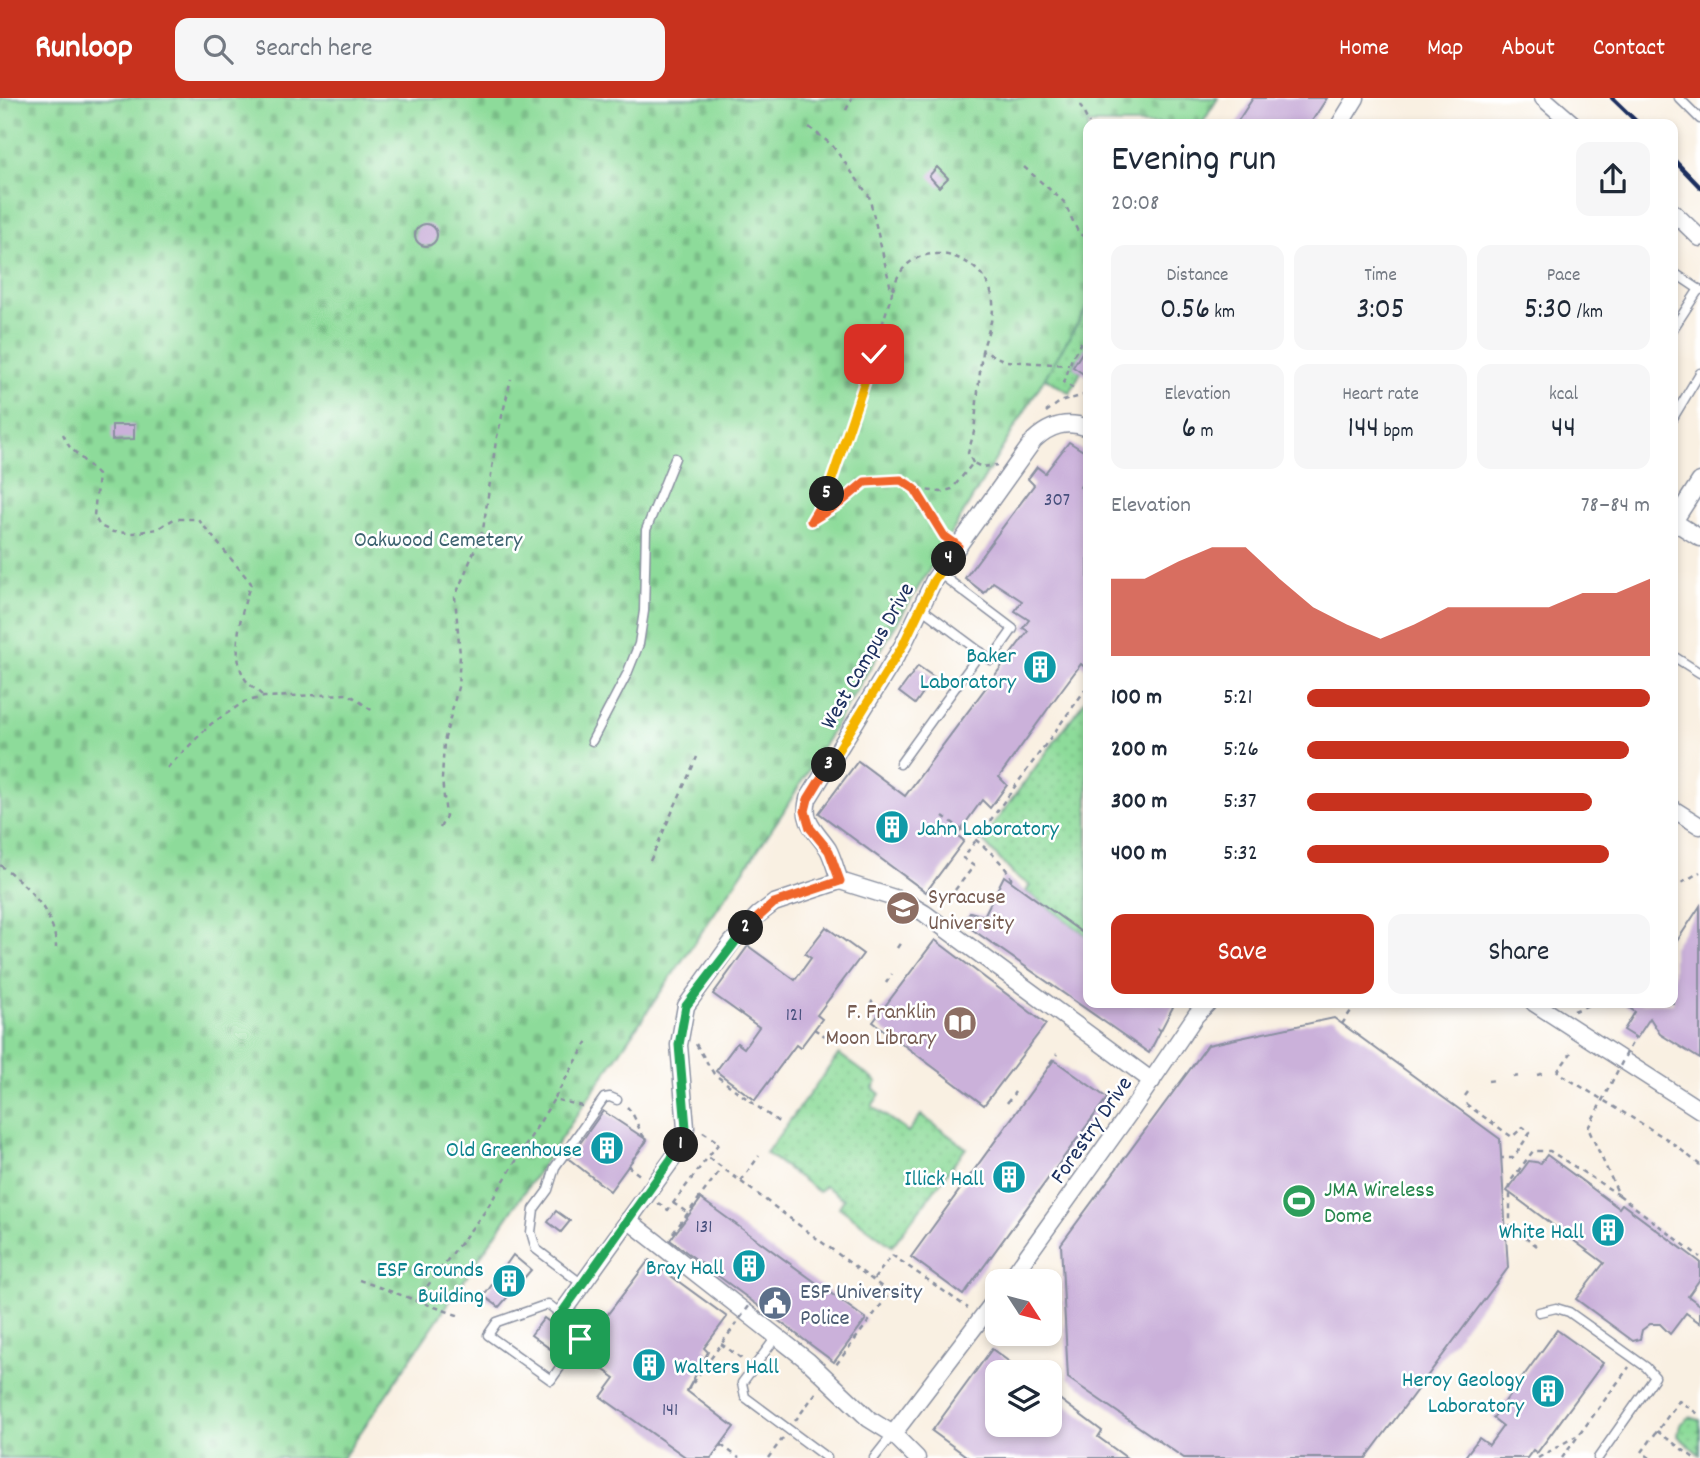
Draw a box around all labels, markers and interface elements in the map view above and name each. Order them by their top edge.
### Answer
search box [175,18,665,81]
text: Runloop [35,26,133,73]
icon: search [199,30,237,68]
text: Search here [255,31,372,68]
text: Home [1339,32,1389,66]
text: Map [1427,32,1463,66]
text: About [1501,32,1555,66]
text: Contact [1593,32,1665,66]
text: Evening run [1111,134,1276,189]
button: share [1576,142,1650,216]
text: 20:08 [1111,188,1159,221]
text: Distance [1167,263,1228,290]
text: Time [1364,263,1397,290]
text: Pace [1547,263,1580,290]
text: 0.56 [1160,290,1210,333]
text: 3:05 [1356,290,1405,333]
text: 5:30 [1524,290,1572,333]
text: km [1210,300,1235,327]
text: /km [1572,300,1603,327]
pin [844,324,904,384]
icon: check [855,335,893,373]
text: Elevation [1164,382,1231,409]
text: Heart rate [1342,382,1419,409]
text: kcal [1549,382,1578,409]
text: 6 [1181,409,1196,452]
text: 144 [1348,409,1379,452]
text: 44 [1551,409,1576,452]
text: m [1196,419,1214,446]
text: bpm [1379,419,1413,446]
pin: 5 [810,476,844,512]
text: 5 [822,480,831,507]
house number: 307 [1044,488,1070,515]
text: Elevation [1111,490,1191,523]
text: 78–84 m [1581,490,1650,523]
park label: Oakwood Cemetery [354,525,523,558]
pin: 4 [932,542,967,576]
text: 4 [945,545,952,572]
street label: West Campus Drive [814,577,924,736]
place label: Baker Laboratory [920,641,1017,700]
building icon: Baker Laboratory [1021,648,1059,686]
text: 100 m [1111,682,1162,715]
text: 5:21 [1223,682,1253,715]
text: 200 m [1111,734,1167,767]
text: 5:26 [1223,734,1259,767]
pin: 3 [812,748,846,782]
text: 3 [824,751,833,778]
text: 300 m [1111,786,1167,819]
text: 5:37 [1223,786,1257,819]
building icon: Jahn Laboratory [873,808,911,846]
place label: Jahn Laboratory [917,814,1060,847]
text: 400 m [1111,838,1167,871]
text: 5:32 [1223,838,1258,871]
place label: Syracuse University [928,882,1015,941]
school or university icon: Syracuse University [884,889,922,927]
pin: 2 [728,910,764,946]
text: 2 [741,914,750,941]
button: Save [1111,914,1374,994]
button: Share [1388,914,1650,994]
place label: F. Franklin Moon Library [825,997,937,1056]
house number: 121 [786,1003,802,1030]
library icon: F. Franklin Moon Library [941,1004,979,1042]
street label: Forestry Drive [1044,1070,1142,1192]
pin: 1 [664,1128,698,1162]
building icon: Old Greenhouse [588,1129,626,1167]
text: 1 [678,1131,683,1158]
place label: Old Greenhouse [446,1135,582,1168]
building icon: Illick Hall [990,1158,1028,1196]
place label: Illick Hall [904,1164,985,1197]
place label: JMA Wireless Dome [1324,1175,1435,1234]
sports icon: JMA Wireless Dome [1280,1182,1318,1220]
building icon: White Hall [1589,1211,1627,1249]
house number: 131 [696,1215,712,1242]
place label: White Hall [1499,1217,1585,1250]
building icon: Bray Hall [730,1247,768,1285]
place label: Bray Hall [646,1253,725,1286]
place label: ESF Grounds Building [376,1255,484,1314]
building icon: ESF Grounds Building [490,1262,528,1300]
north arrow [985,1269,1062,1346]
map controls [985,1269,1062,1437]
place label: ESF University Police [800,1277,923,1336]
public building icon: ESF University Police [756,1284,794,1322]
pin [550,1309,610,1369]
icon: arrive [561,1320,599,1358]
building icon: Walters Hall [630,1346,668,1384]
place label: Walters Hall [674,1352,780,1385]
button: layers [985,1360,1062,1437]
place label: Heroy Geology Laboratory [1402,1365,1525,1424]
building icon: Heroy Geology Laboratory [1529,1372,1567,1410]
house number: 141 [662,1398,678,1425]

